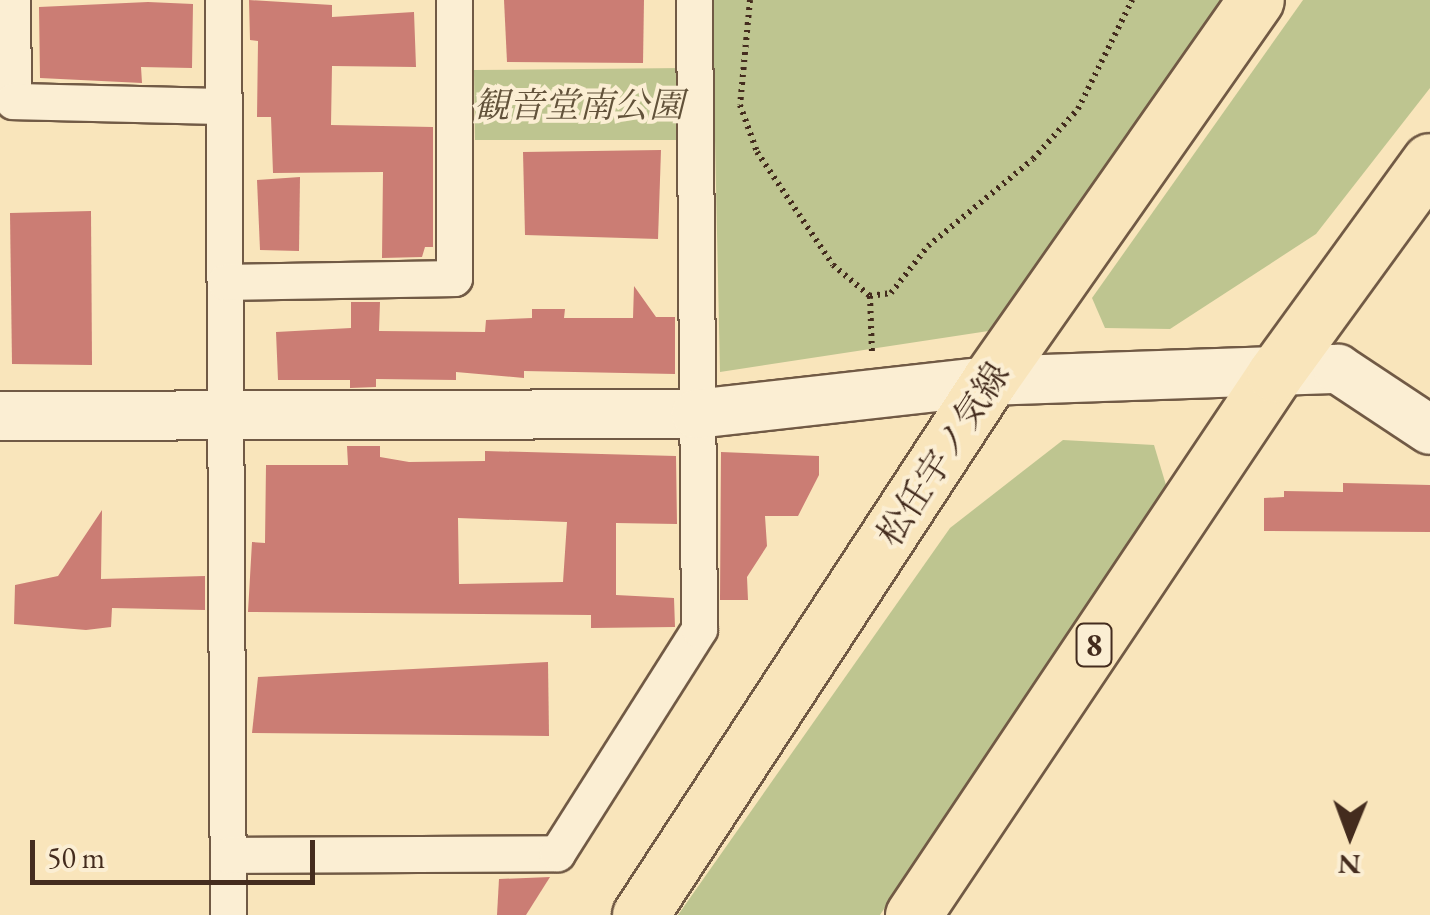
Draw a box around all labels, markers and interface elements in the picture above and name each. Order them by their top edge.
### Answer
park label: 観音堂南公園 [474,84,684,126]
street label: 松任宇ノ気線 [868,355,1018,553]
road number: 8 [1074,618,1114,672]
north arrow [1300,785,1400,885]
scale bar [35,820,320,882]
text: 50 m [47,838,105,877]
text: N [1338,847,1361,883]

